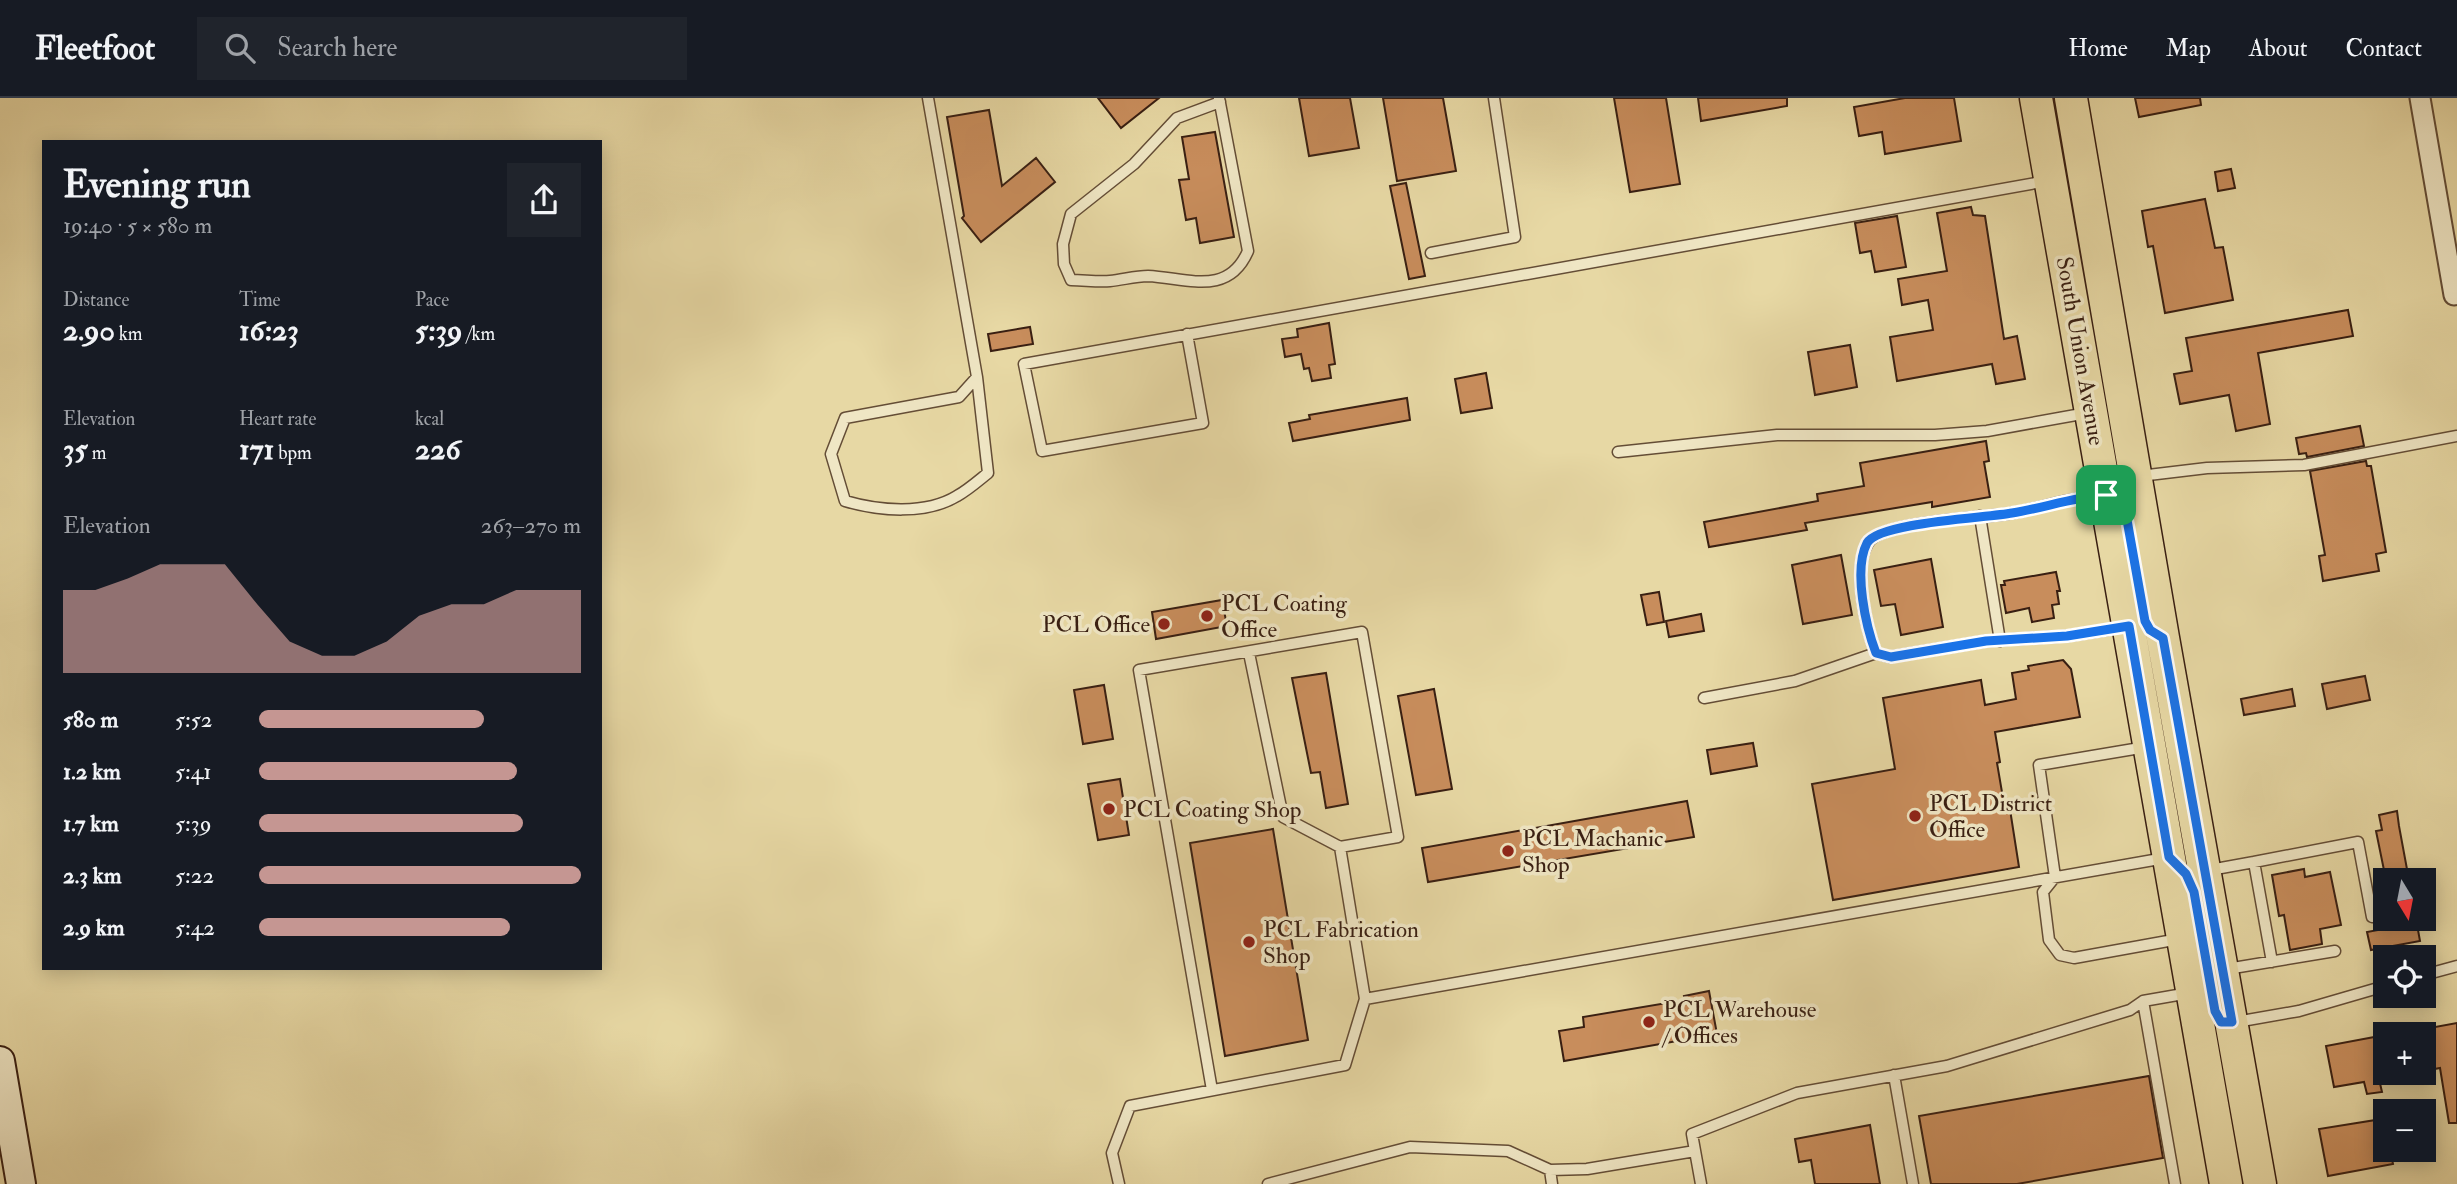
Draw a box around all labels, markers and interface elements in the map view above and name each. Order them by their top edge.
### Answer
search box [197,17,687,80]
text: Fleetfoot [35,28,155,69]
icon: search [221,29,259,67]
text: Search here [277,32,397,64]
text: Home [2068,33,2128,64]
text: Map [2166,33,2211,64]
text: About [2249,33,2308,64]
text: Contact [2346,33,2422,64]
text: Evening run [63,161,251,209]
button: share [507,163,581,237]
text: 19:40 · 5 × 580 m [63,211,212,240]
street label: South Union Avenue [2050,255,2111,448]
text: Distance [63,288,129,312]
text: Time [239,288,281,312]
text: Pace [415,288,449,312]
text: 2.90 [63,312,115,349]
text: 16:23 [239,312,299,349]
text: 5:39 [415,312,463,349]
text: km [115,322,143,346]
text: /km [463,322,495,346]
text: Elevation [63,407,135,431]
text: Heart rate [239,407,316,431]
text: kcal [415,407,444,431]
text: 35 [63,431,88,468]
text: 171 [239,431,274,468]
text: 226 [415,431,461,468]
text: m [88,441,106,465]
text: bpm [274,441,312,465]
pin [2076,465,2136,525]
icon: arrive [2087,476,2125,514]
text: Elevation [63,511,151,540]
text: 263–270 m [481,511,581,540]
place label: PCL Coating Office [1221,589,1348,644]
marker: PCL Coating Office [1199,608,1215,624]
place label: PCL Office [1042,610,1150,639]
marker: PCL Office [1156,616,1172,632]
text: 580 m [63,705,118,734]
text: 5:52 [175,705,212,734]
text: 1.2 km [63,757,121,786]
text: 5:41 [175,757,211,786]
place label: PCL District Office [1929,789,2052,844]
place label: PCL Coating Shop [1123,795,1301,825]
marker: PCL Coating Shop [1101,801,1117,817]
marker: PCL District Office [1907,808,1923,824]
text: 1.7 km [63,809,119,838]
text: 5:39 [175,809,211,838]
place label: PCL Machanic Shop [1522,824,1663,880]
marker: PCL Machanic Shop [1500,843,1516,859]
text: 2.3 km [63,861,122,890]
text: 5:22 [175,861,214,890]
north arrow [2373,868,2436,931]
map controls [2373,868,2436,1162]
text: 2.9 km [63,913,125,942]
text: 5:42 [175,913,215,942]
place label: PCL Fabrication Shop [1263,915,1419,971]
marker: PCL Fabrication Shop [1241,934,1257,950]
button: locate [2373,945,2436,1008]
place label: PCL Warehouse / Offices [1661,995,1817,1050]
marker: PCL Warehouse / Offices [1641,1014,1657,1030]
button: + [2373,1022,2436,1085]
button: − [2373,1099,2436,1162]

